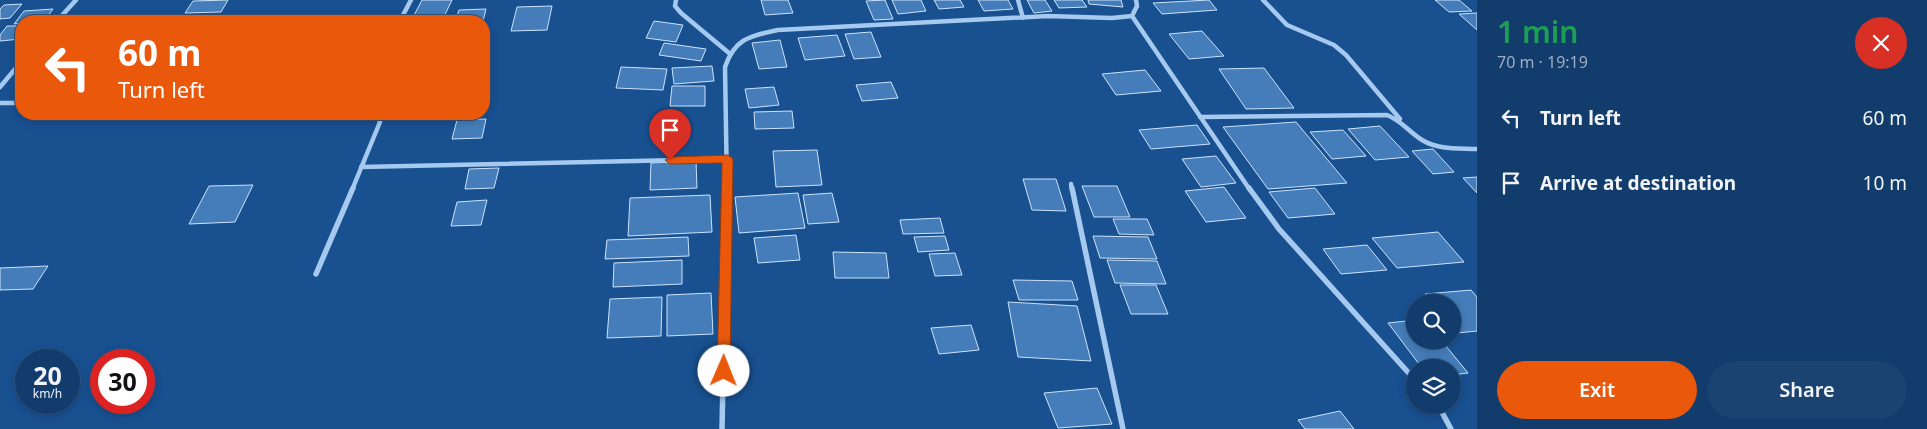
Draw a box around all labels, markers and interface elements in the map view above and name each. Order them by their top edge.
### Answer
text: 1 min [1497,11,1578,52]
button: close [1855,17,1907,69]
text: 60 m [118,29,201,76]
icon: left [35,35,100,100]
text: 70 m · 19:19 [1497,51,1588,73]
text: Turn left [118,74,205,104]
icon: left [1497,104,1525,132]
text: Turn left [1540,105,1621,131]
text: 60 m [1863,105,1907,131]
pin [649,109,691,160]
icon: arrive [656,116,684,144]
icon: arrive [1497,169,1525,197]
text: Arrive at destination [1540,170,1736,196]
text: 10 m [1863,170,1907,196]
map controls [1406,294,1461,414]
button: search [1406,294,1461,349]
position arrow [697,344,749,396]
speed limit sign: 30 [90,349,155,414]
text: 20 [33,358,62,392]
button: layers [1406,359,1461,414]
button: Exit [1497,361,1697,419]
button: Share [1707,361,1907,419]
text: km/h [33,385,62,402]

